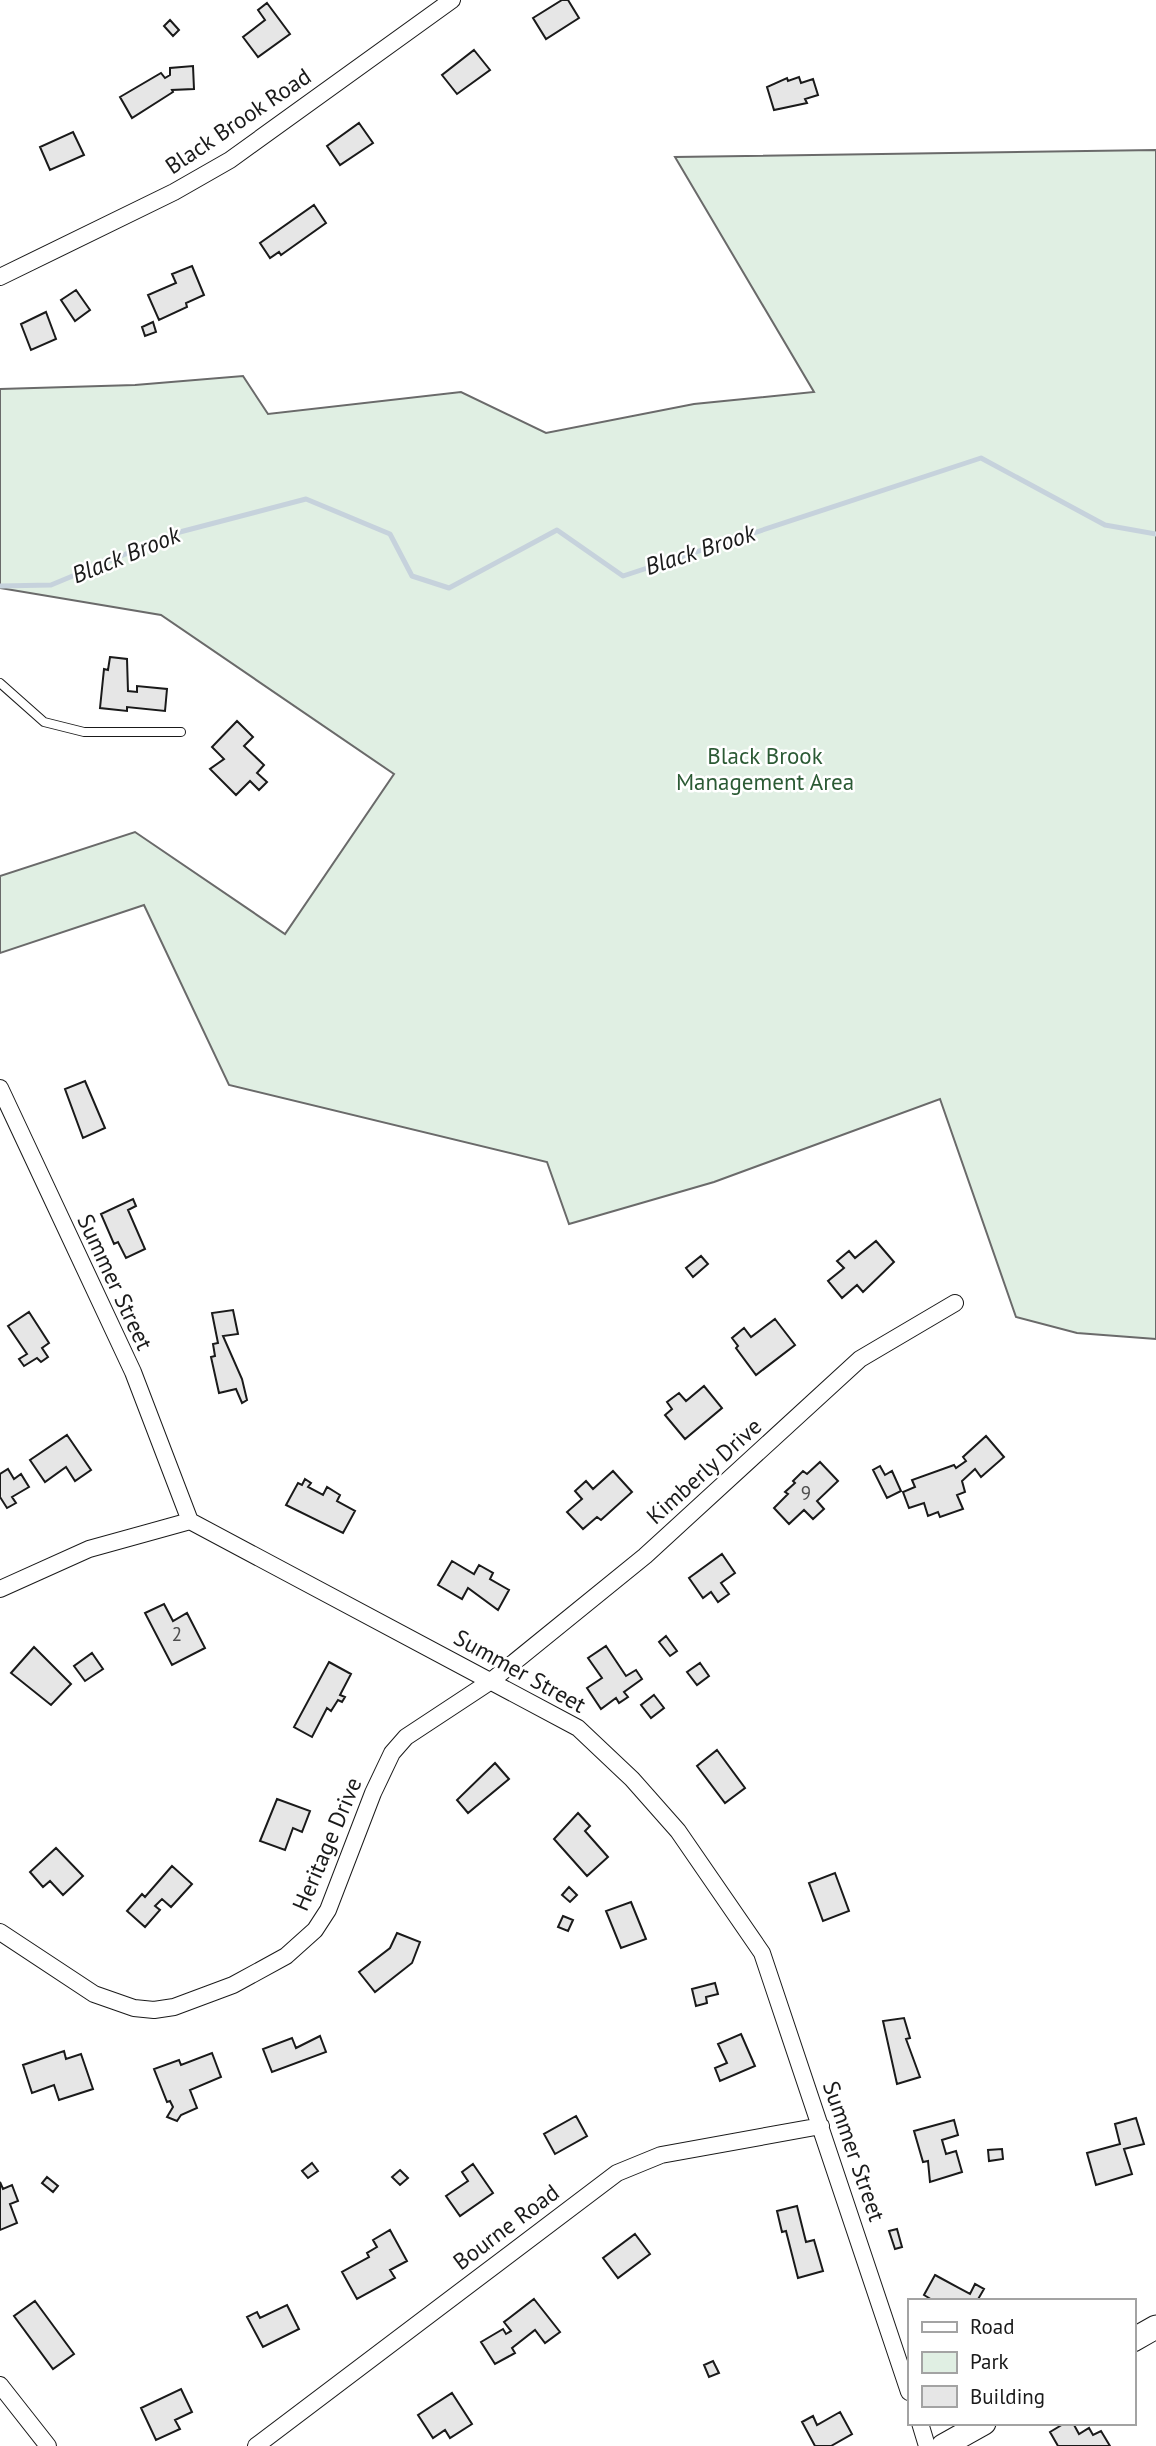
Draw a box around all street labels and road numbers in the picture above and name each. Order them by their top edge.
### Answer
street label: Black Brook Road [159,61,316,180]
street label: Summer Street [71,1209,160,1354]
street label: Kimberly Drive [640,1411,767,1530]
street label: Summer Street [449,1622,591,1719]
street label: Heritage Drive [285,1773,368,1915]
street label: Summer Street [817,2077,892,2225]
street label: Bourne Road [447,2177,564,2276]

